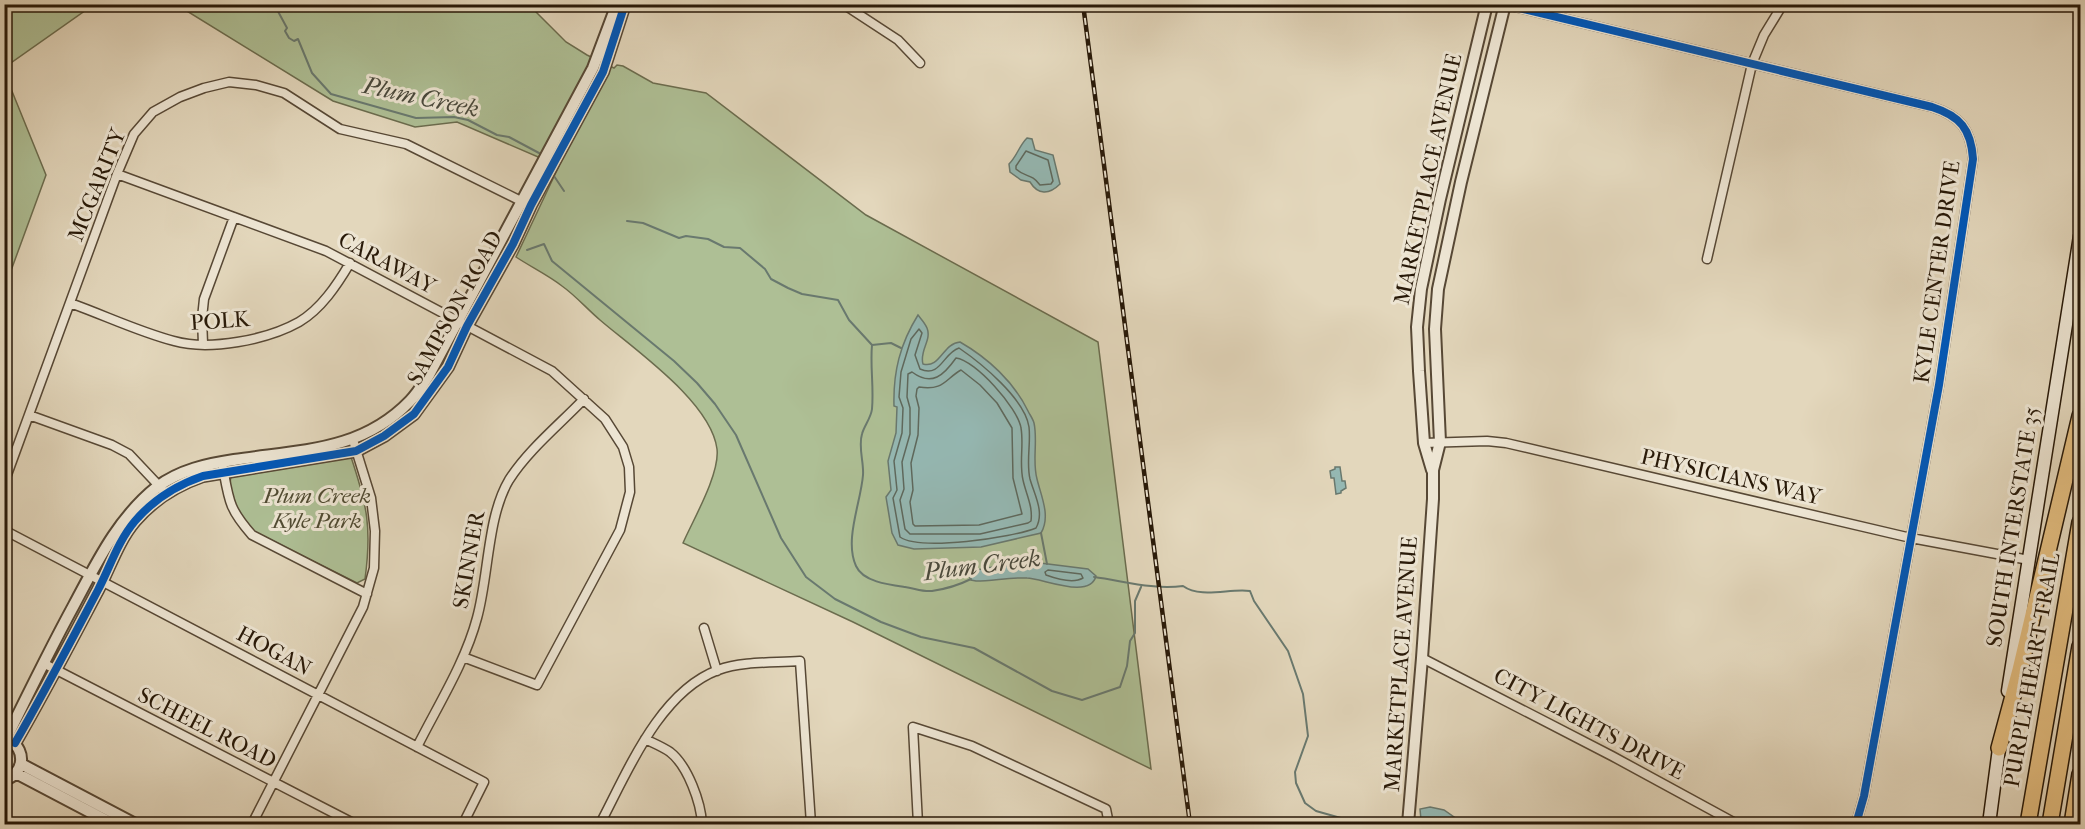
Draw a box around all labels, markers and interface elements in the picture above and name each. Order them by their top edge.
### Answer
street label: MARKETPLACE AVENUE [1389,51,1467,307]
water label: Plum Creek [359,71,482,123]
street label: MCGARITY [63,124,132,245]
street label: KYLE CENTER DRIVE [1908,159,1966,385]
street label: CARAWAY [334,226,441,300]
street label: SAMPSON ROAD [402,226,508,390]
street label: POLK [189,306,252,336]
street label: SOUTH INTERSTATE 35 [1981,405,2045,649]
street label: PHYSICIANS WAY [1638,444,1825,511]
park label: Plum Creek Kyle Park [262,483,371,534]
street label: SKINNER [448,508,491,611]
street label: MARKETPLACE AVENUE [1379,535,1423,793]
water label: Plum Creek [921,544,1042,586]
street label: PURPLE HEART TRAIL [1999,550,2066,789]
street label: HOGAN [232,620,316,682]
street label: CITY LIGHTS DRIVE [1489,663,1689,785]
street label: SCHEEL ROAD [133,682,281,774]

